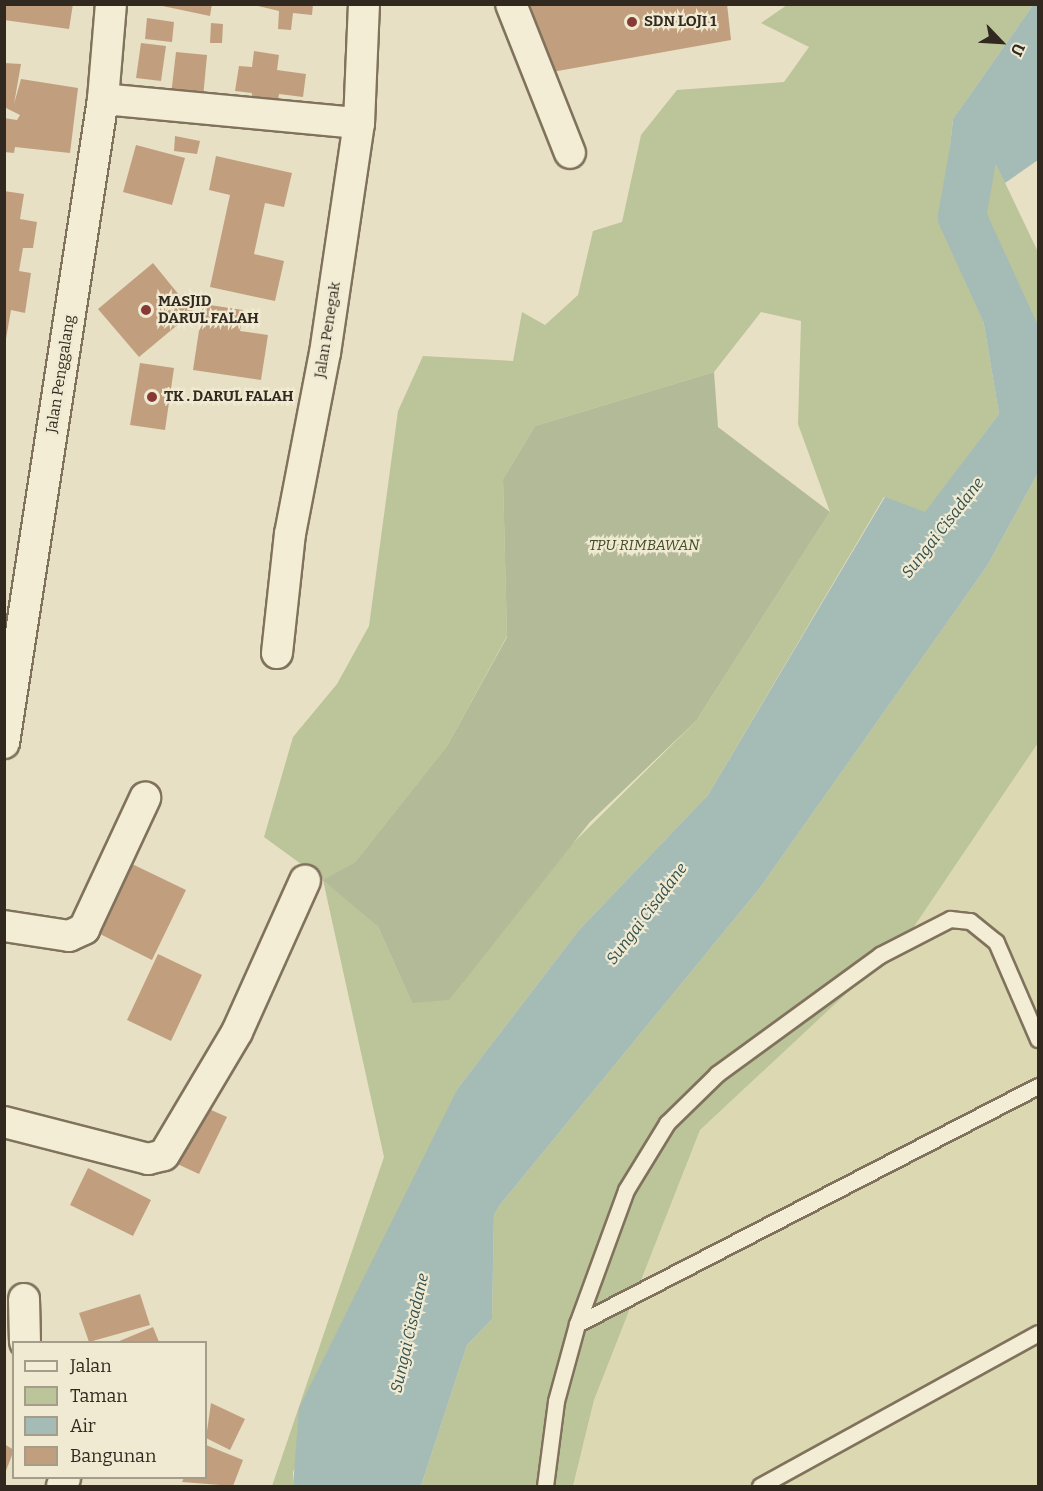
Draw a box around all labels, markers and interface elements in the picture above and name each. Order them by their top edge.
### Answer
north arrow [971,12,1031,72]
place label: SDN LOJI 1 [644,13,716,31]
marker: SDN LOJI 1 [625,15,639,29]
text: U [1007,40,1029,59]
street label: Jalan Penegak [312,281,344,379]
place label: MASJID DARUL FALAH [158,292,259,327]
marker: MASJID DARUL FALAH [139,303,153,317]
street label: Jalan Penggalang [43,314,79,434]
place label: TK . DARUL FALAH [164,388,293,406]
marker: TK . DARUL FALAH [145,390,159,404]
water label: Sungai Cisadane [898,474,988,582]
park label: TPU RIMBAWAN [589,537,699,555]
water label: Sungai Cisadane [603,859,691,969]
water label: Sungai Cisadane [387,1271,433,1395]
legend [12,1341,207,1479]
text: Jalan [70,1355,112,1377]
text: Taman [70,1385,128,1407]
text: Air [70,1415,96,1437]
text: Bangunan [70,1445,156,1467]

